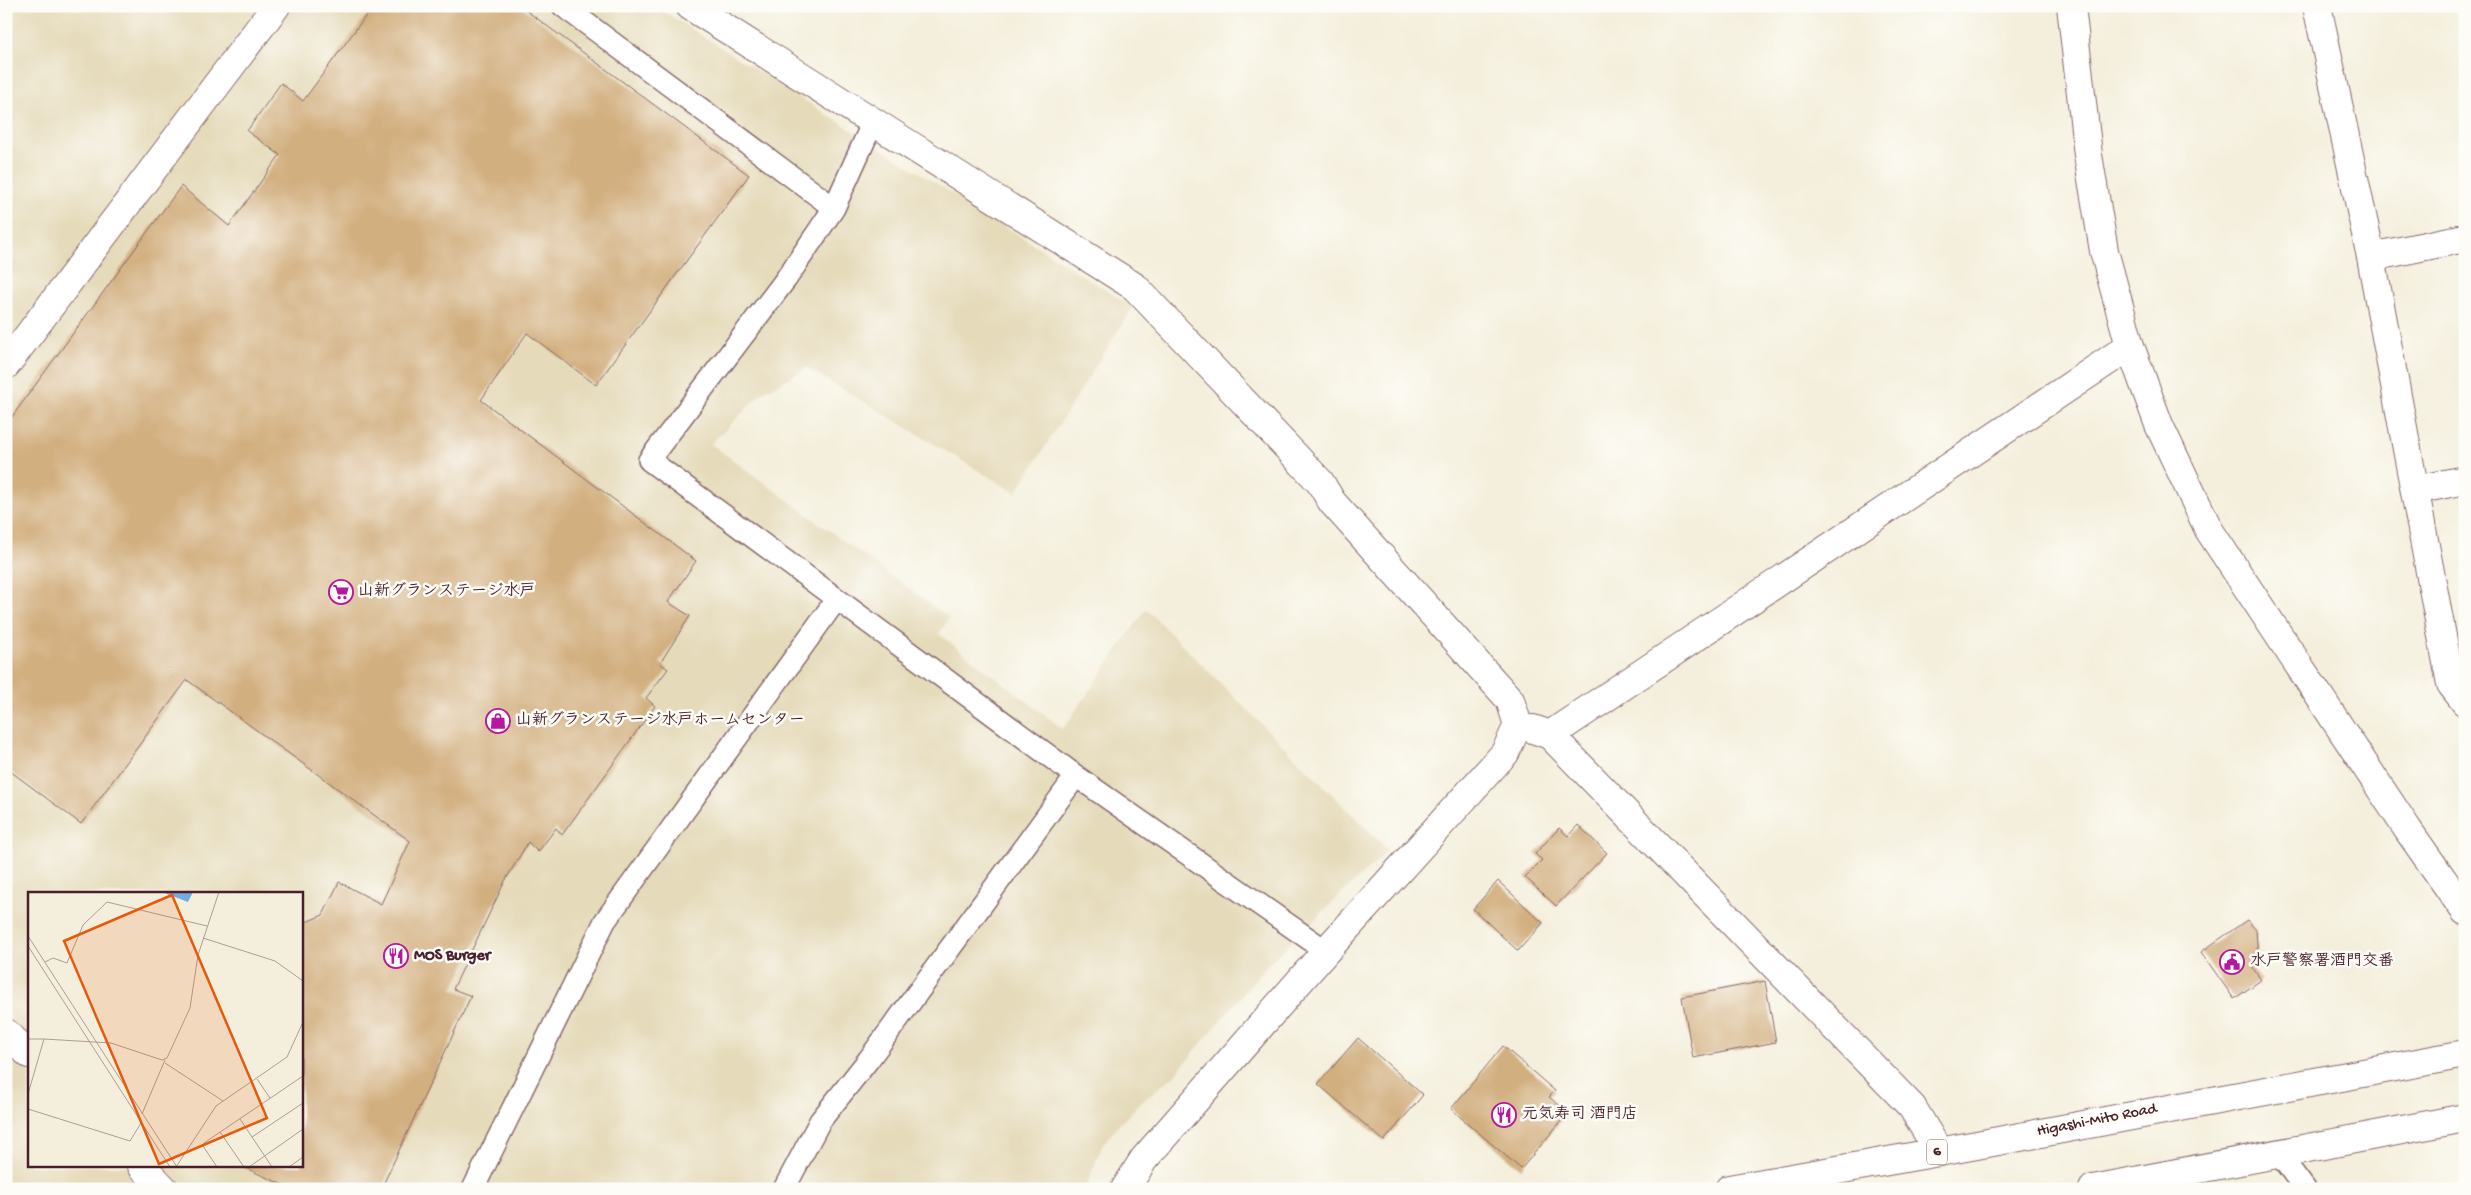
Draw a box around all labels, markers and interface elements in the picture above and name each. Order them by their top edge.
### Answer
supermarket icon: 山新グランステージ水戸 [328,579,354,605]
place label: 山新グランステージ水戸 [358,581,535,602]
shop icon: 山新グランステージ水戸ホームセンター [485,708,511,734]
place label: 山新グランステージ水戸ホームセンター [516,710,805,731]
inset map [28,892,302,1168]
restaurant icon: MOS Burger [383,943,409,969]
place label: MOS Burger [414,947,493,966]
public building icon: 水戸警察署酒門交番 [2219,949,2245,975]
place label: 水戸警察署酒門交番 [2250,951,2394,972]
street label: Higashi-Mito Road [2035,1100,2160,1142]
restaurant icon: 元気寿司 酒門店 [1491,1102,1517,1128]
place label: 元気寿司 酒門店 [1522,1104,1638,1125]
road number: 6 [1927,1140,1947,1164]

